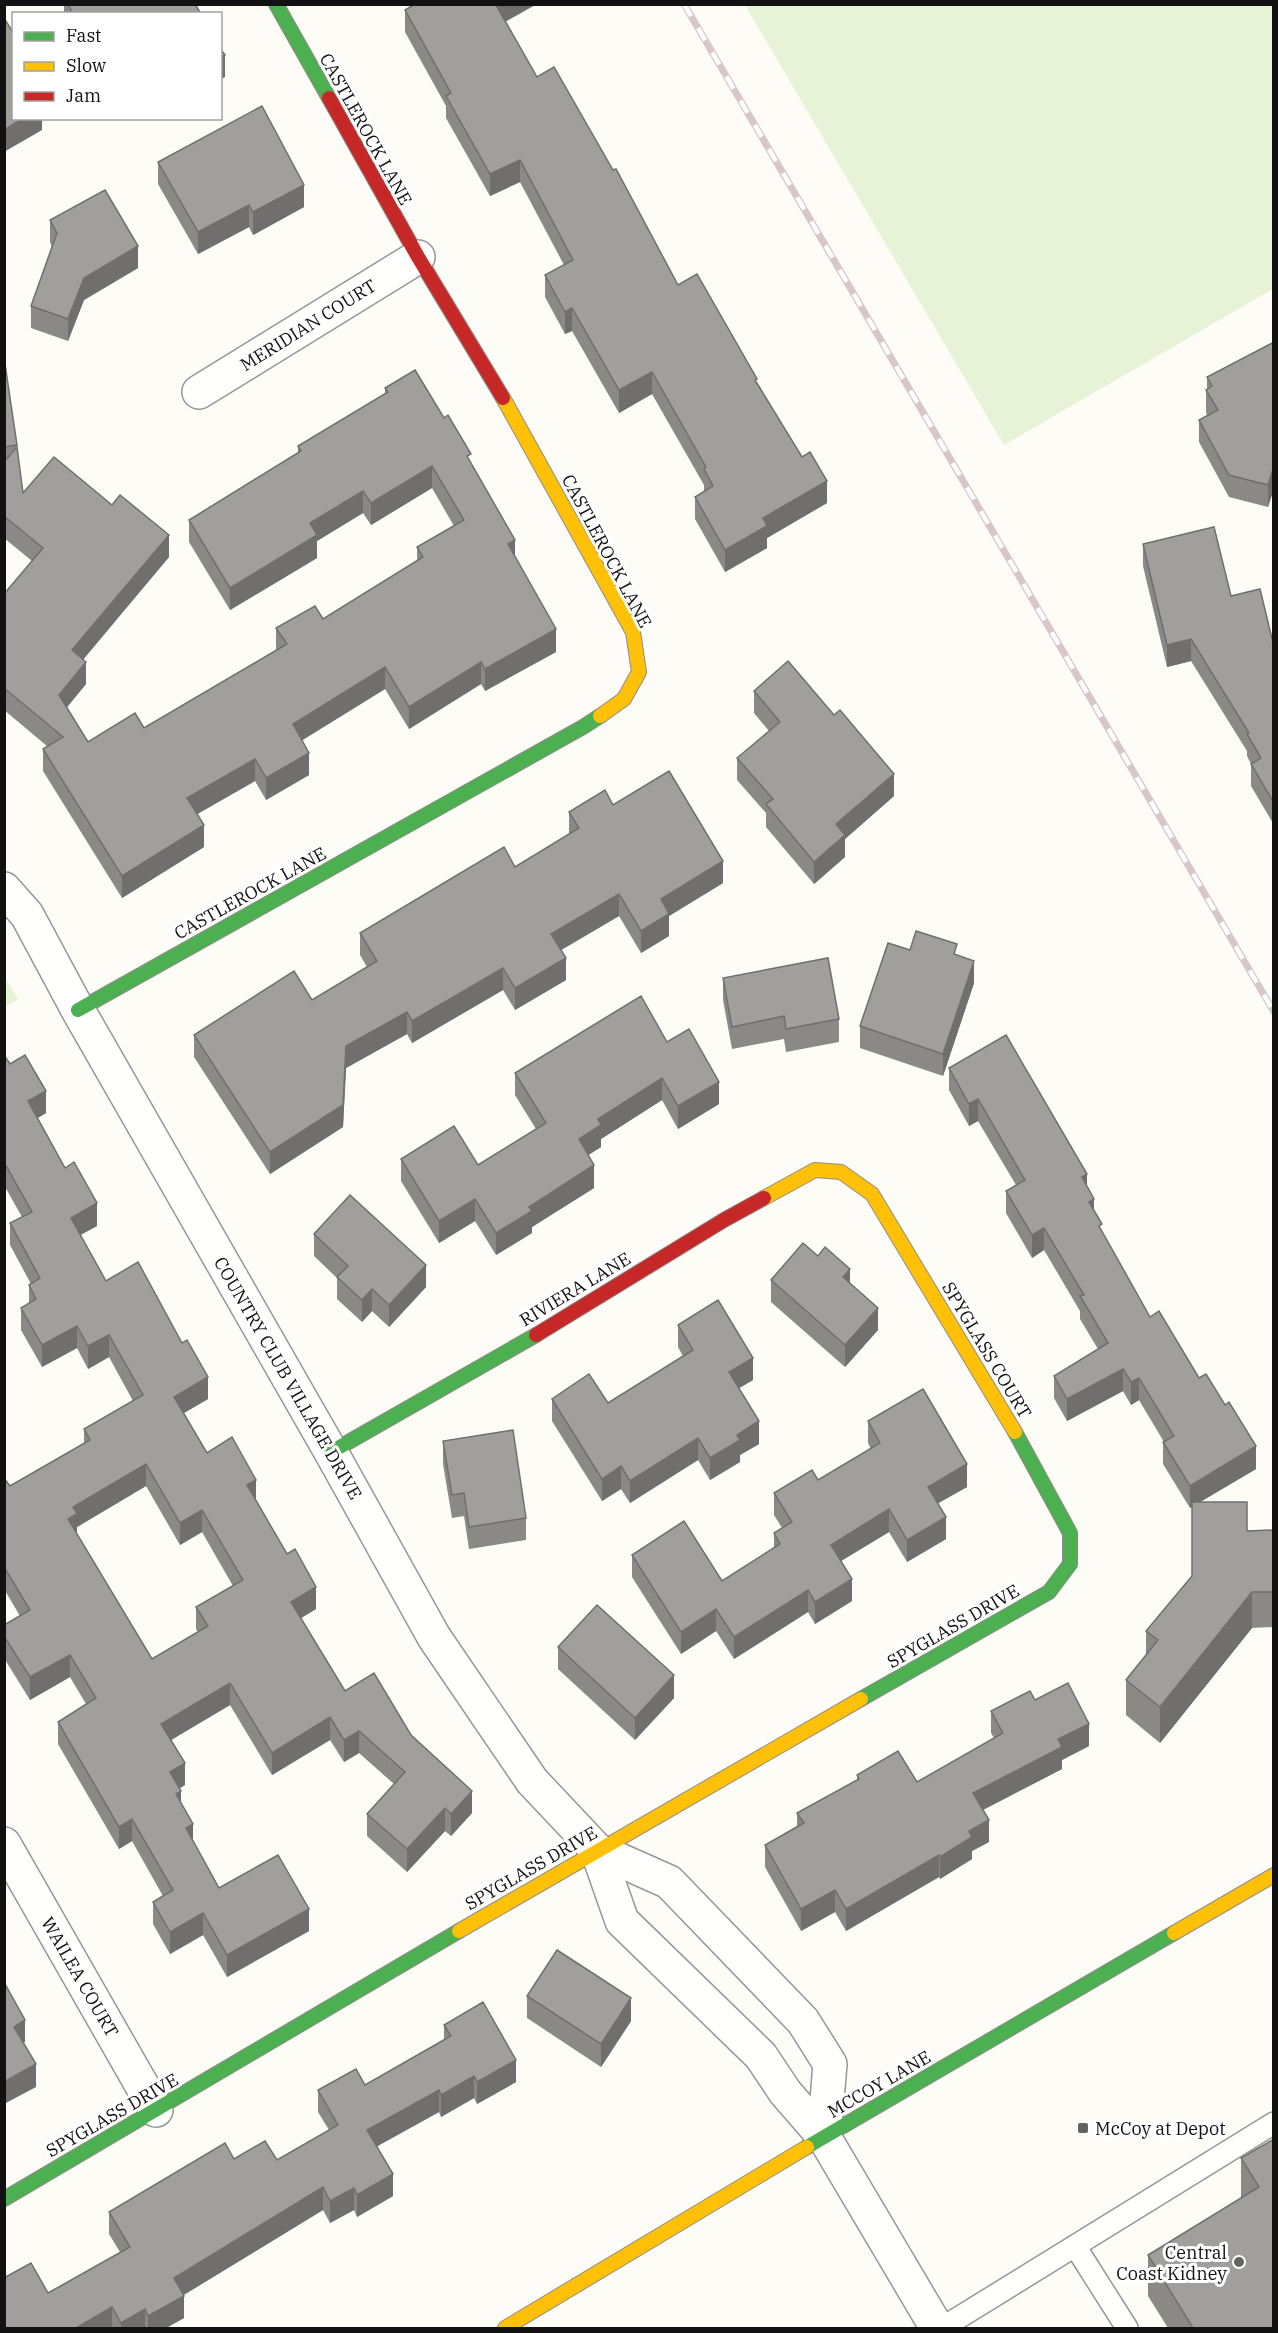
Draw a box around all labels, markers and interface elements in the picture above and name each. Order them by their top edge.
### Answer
legend [12,12,222,120]
text: Fast [66,24,101,47]
street label: CASTLEROCK LANE [315,49,417,209]
text: Slow [66,54,106,77]
text: Jam [66,84,101,107]
street label: MERIDIAN COURT [236,274,380,376]
street label: CASTLEROCK LANE [557,470,657,632]
street label: CASTLEROCK LANE [170,842,330,944]
street label: RIVIERA LANE [515,1247,635,1331]
street label: COUNTRY CLUB VILLAGE DRIVE [209,1253,367,1503]
street label: SPYGLASS COURT [937,1278,1037,1423]
street label: SPYGLASS DRIVE [883,1579,1023,1673]
street label: SPYGLASS DRIVE [461,1821,601,1915]
street label: WAILEA COURT [36,1913,124,2041]
street label: MCCOY LANE [823,2045,935,2123]
street label: SPYGLASS DRIVE [42,2068,182,2162]
place label: McCoy at Depot [1095,2117,1226,2140]
marker: McCoy at Depot [1076,2121,1090,2135]
place label: Central Coast Kidney [1116,2241,1227,2285]
marker: Central Coast Kidney [1232,2255,1246,2269]

